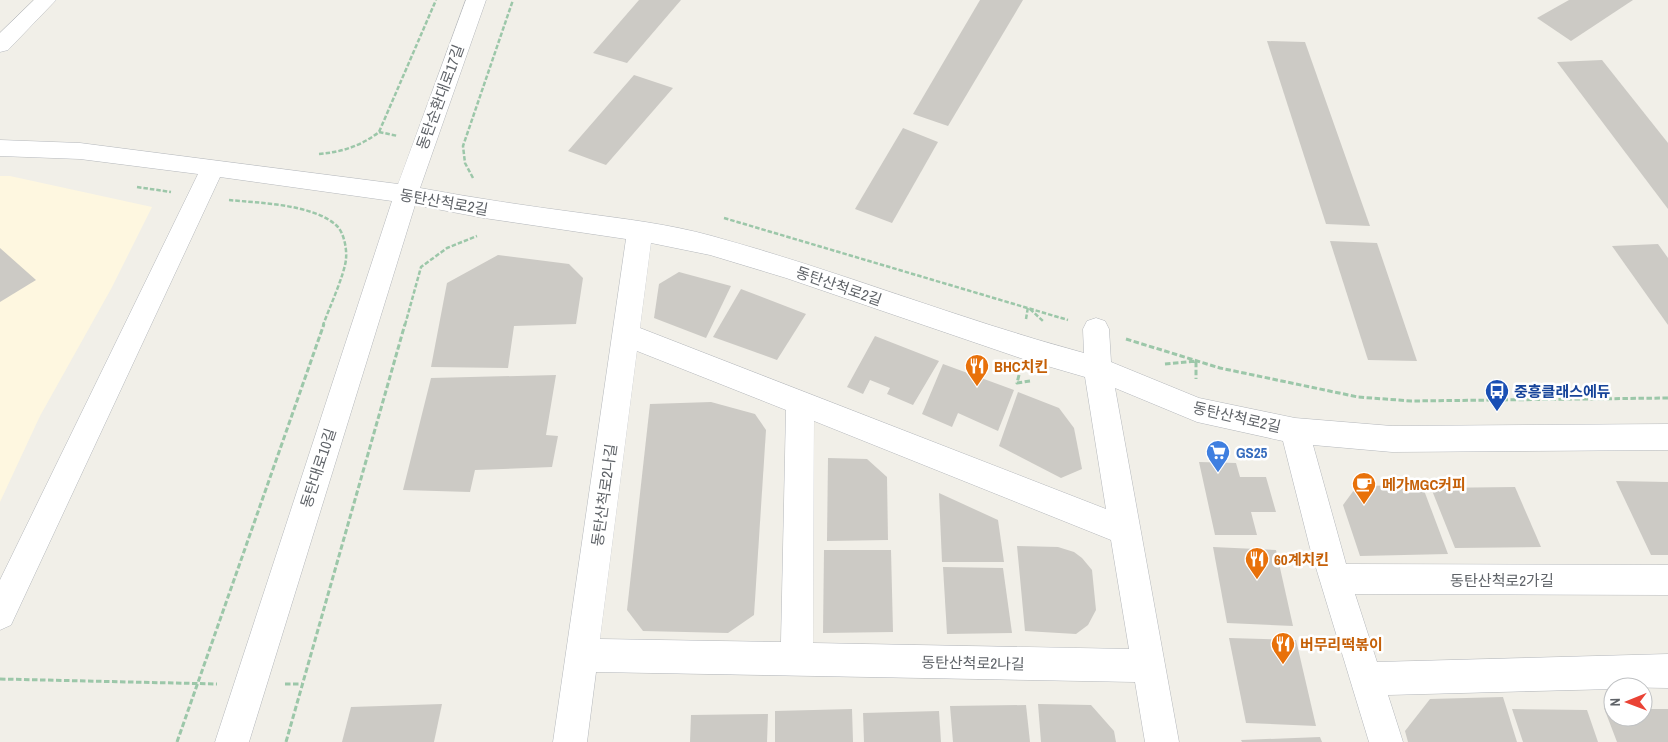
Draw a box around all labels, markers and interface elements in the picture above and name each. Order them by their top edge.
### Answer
street label: 동탄순환대로17길 [411,42,469,152]
street label: 동탄산척로2길 [398,184,490,220]
street label: 동탄산척로2길 [793,261,885,311]
restaurant icon: BHC치킨 [964,353,990,387]
place label: BHC치킨 [994,356,1048,377]
bus stop icon: 중흥클래스에듀 [1484,378,1510,412]
place label: 중흥클래스에듀 [1514,381,1611,402]
street label: 동탄산척로2길 [1191,397,1283,437]
street label: 동탄대로10길 [295,425,341,511]
supermarket icon: GS25 [1205,439,1231,473]
street label: 동탄산척로2나길 [586,442,622,548]
place label: GS25 [1236,442,1268,463]
cafe icon: 메가MGC커피 [1351,471,1377,505]
place label: 메가MGC커피 [1382,474,1466,495]
restaurant icon: 60계치킨 [1244,546,1270,580]
place label: 60계치킨 [1274,549,1329,570]
street label: 동탄산척로2가길 [1450,570,1554,591]
restaurant icon: 버무리떡볶이 [1270,631,1296,665]
place label: 버무리떡볶이 [1300,634,1383,655]
street label: 동탄산척로2나길 [921,652,1025,674]
north arrow [1603,677,1653,727]
text: N [1606,698,1624,707]

